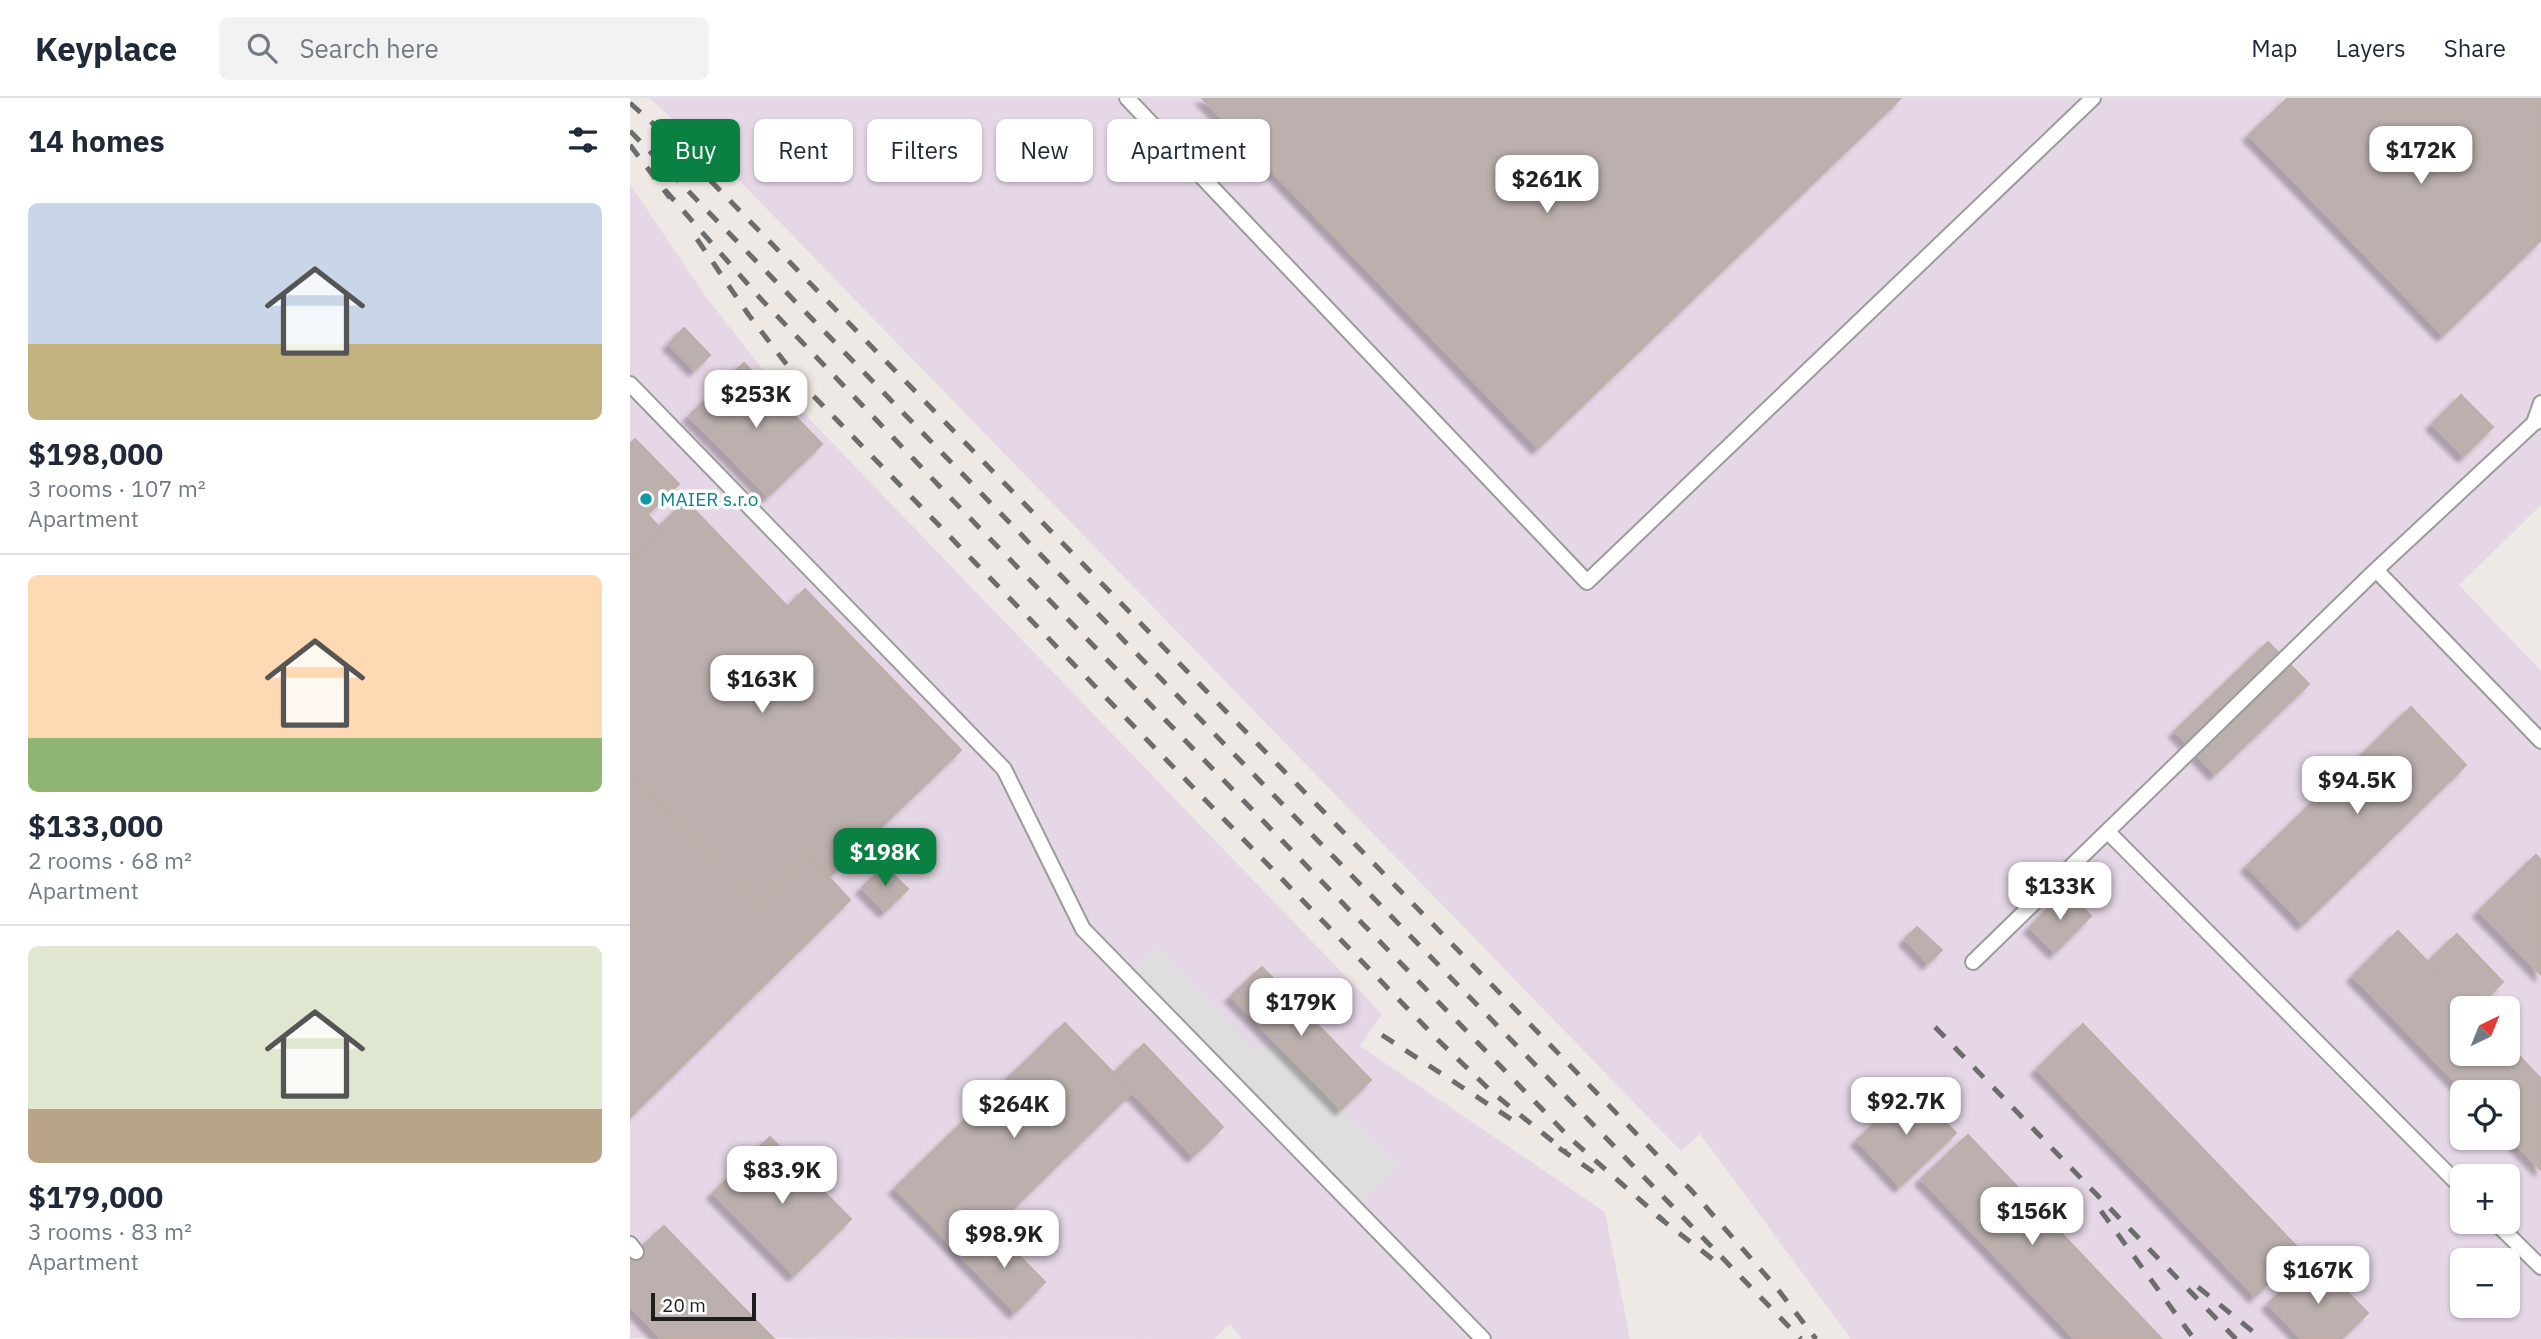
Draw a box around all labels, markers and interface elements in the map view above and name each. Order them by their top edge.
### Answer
search box [219,17,709,80]
text: Keyplace [35,27,177,70]
icon: search [243,29,281,67]
text: Search here [299,31,439,65]
text: Map [2251,32,2298,64]
text: Layers [2336,32,2406,64]
text: Share [2444,32,2506,64]
chip: Buy [651,119,740,182]
chip: Rent [754,119,853,182]
chip: Filters [867,119,982,182]
chip: New [996,119,1093,182]
chip: Apartment [1107,119,1270,182]
text: 14 homes [28,121,165,160]
icon: filters [564,121,602,159]
pin: $172K [2372,126,2470,186]
text: $172K [2385,134,2457,164]
pin: $261K [1498,156,1596,215]
text: $261K [1511,163,1583,193]
icon: home [252,248,378,374]
pin: $253K [707,370,805,430]
text: $253K [720,378,792,408]
text: $198,000 [28,434,163,473]
text: 3 rooms · 107 m² [28,473,206,503]
place label: MAIER s.r.o [660,487,758,511]
marker: MAIER s.r.o [638,491,654,507]
text: Apartment [28,503,139,533]
icon: home [252,620,378,746]
pin: $163K [713,656,811,715]
text: $163K [726,663,798,693]
pin: $94.5K [2300,756,2414,816]
text: $94.5K [2318,764,2396,794]
text: $133,000 [28,806,163,845]
pin: $198K [836,828,934,888]
text: $198K [849,836,921,866]
text: 2 rooms · 68 m² [28,845,192,875]
pin: $133K [2011,862,2109,922]
text: $133K [2024,870,2096,900]
text: Apartment [28,875,139,905]
pin: $179K [1252,978,1350,1038]
text: $179K [1265,986,1337,1016]
icon: home [252,991,378,1117]
north arrow [2450,996,2520,1066]
map controls [2450,996,2520,1318]
pin: $92.7K [1849,1077,1963,1137]
pin: $264K [965,1080,1063,1140]
button: locate [2450,1080,2520,1150]
text: $92.7K [1867,1085,1945,1115]
text: $264K [978,1088,1050,1118]
pin: $83.9K [725,1146,839,1206]
text: $83.9K [743,1154,821,1184]
button: + [2450,1164,2520,1234]
text: $179,000 [28,1177,163,1216]
pin: $156K [1983,1188,2081,1247]
text: $156K [1996,1195,2068,1225]
pin: $98.9K [947,1210,1061,1270]
text: 3 rooms · 83 m² [28,1216,192,1246]
text: $98.9K [965,1218,1043,1248]
text: Apartment [28,1246,139,1276]
pin: $167K [2269,1246,2367,1306]
button: − [2450,1248,2520,1318]
text: $167K [2282,1254,2354,1284]
scale bar [651,1290,756,1322]
text: 20 m [662,1293,706,1317]

